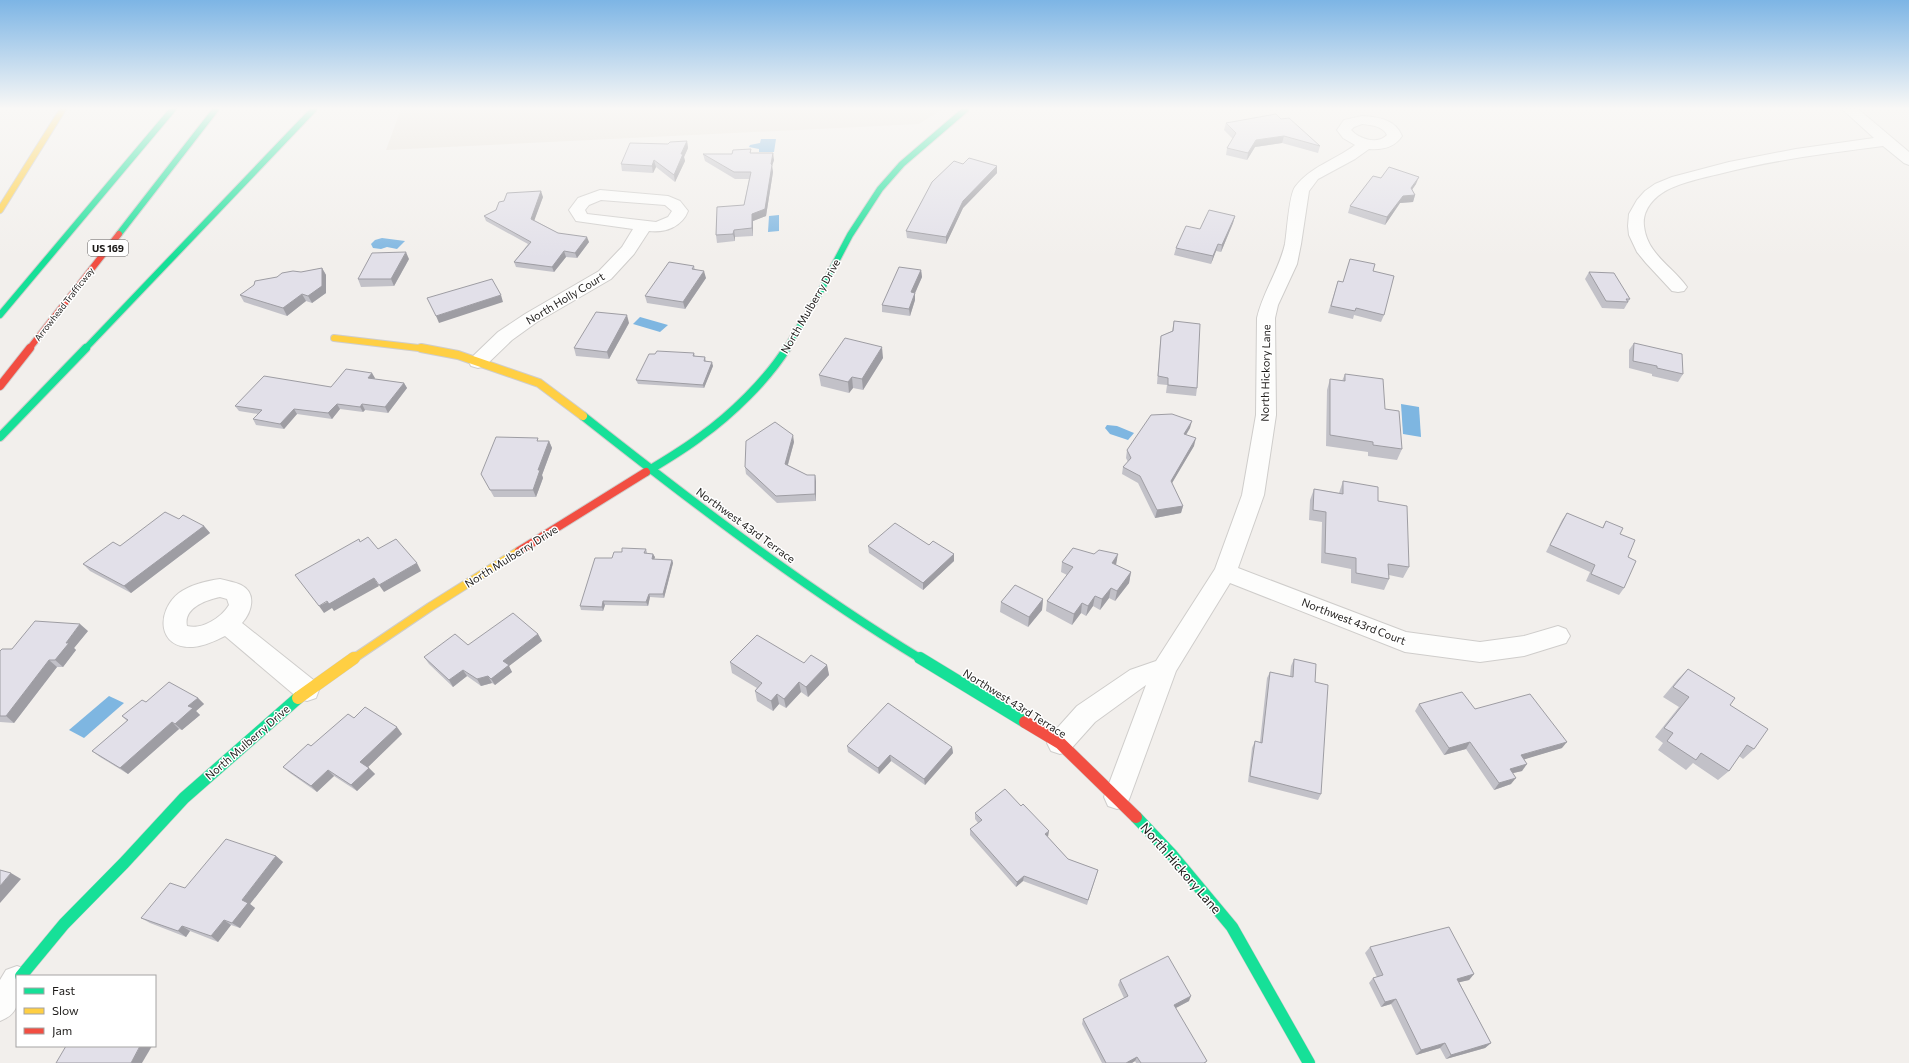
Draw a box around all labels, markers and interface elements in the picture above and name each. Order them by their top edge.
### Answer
road number: US 169 [88,240,128,256]
street label: North Mulberry Drive [778,256,843,356]
street label: Arrowhead Trafficway [32,265,96,343]
street label: North Holly Court [523,269,607,327]
street label: North Hickory Lane [1258,324,1272,422]
street label: Northwest 43rd Terrace [694,485,798,565]
street label: North Mulberry Drive [462,522,560,590]
street label: Northwest 43rd Court [1300,595,1408,647]
street label: Northwest 43rd Terrace [961,666,1069,740]
street label: North Mulberry Drive [202,702,292,782]
street label: North Hickory Lane [1137,819,1225,917]
legend [16,975,156,1047]
text: Fast [52,983,75,997]
text: Slow [52,1003,79,1017]
text: Jam [52,1023,72,1038]

